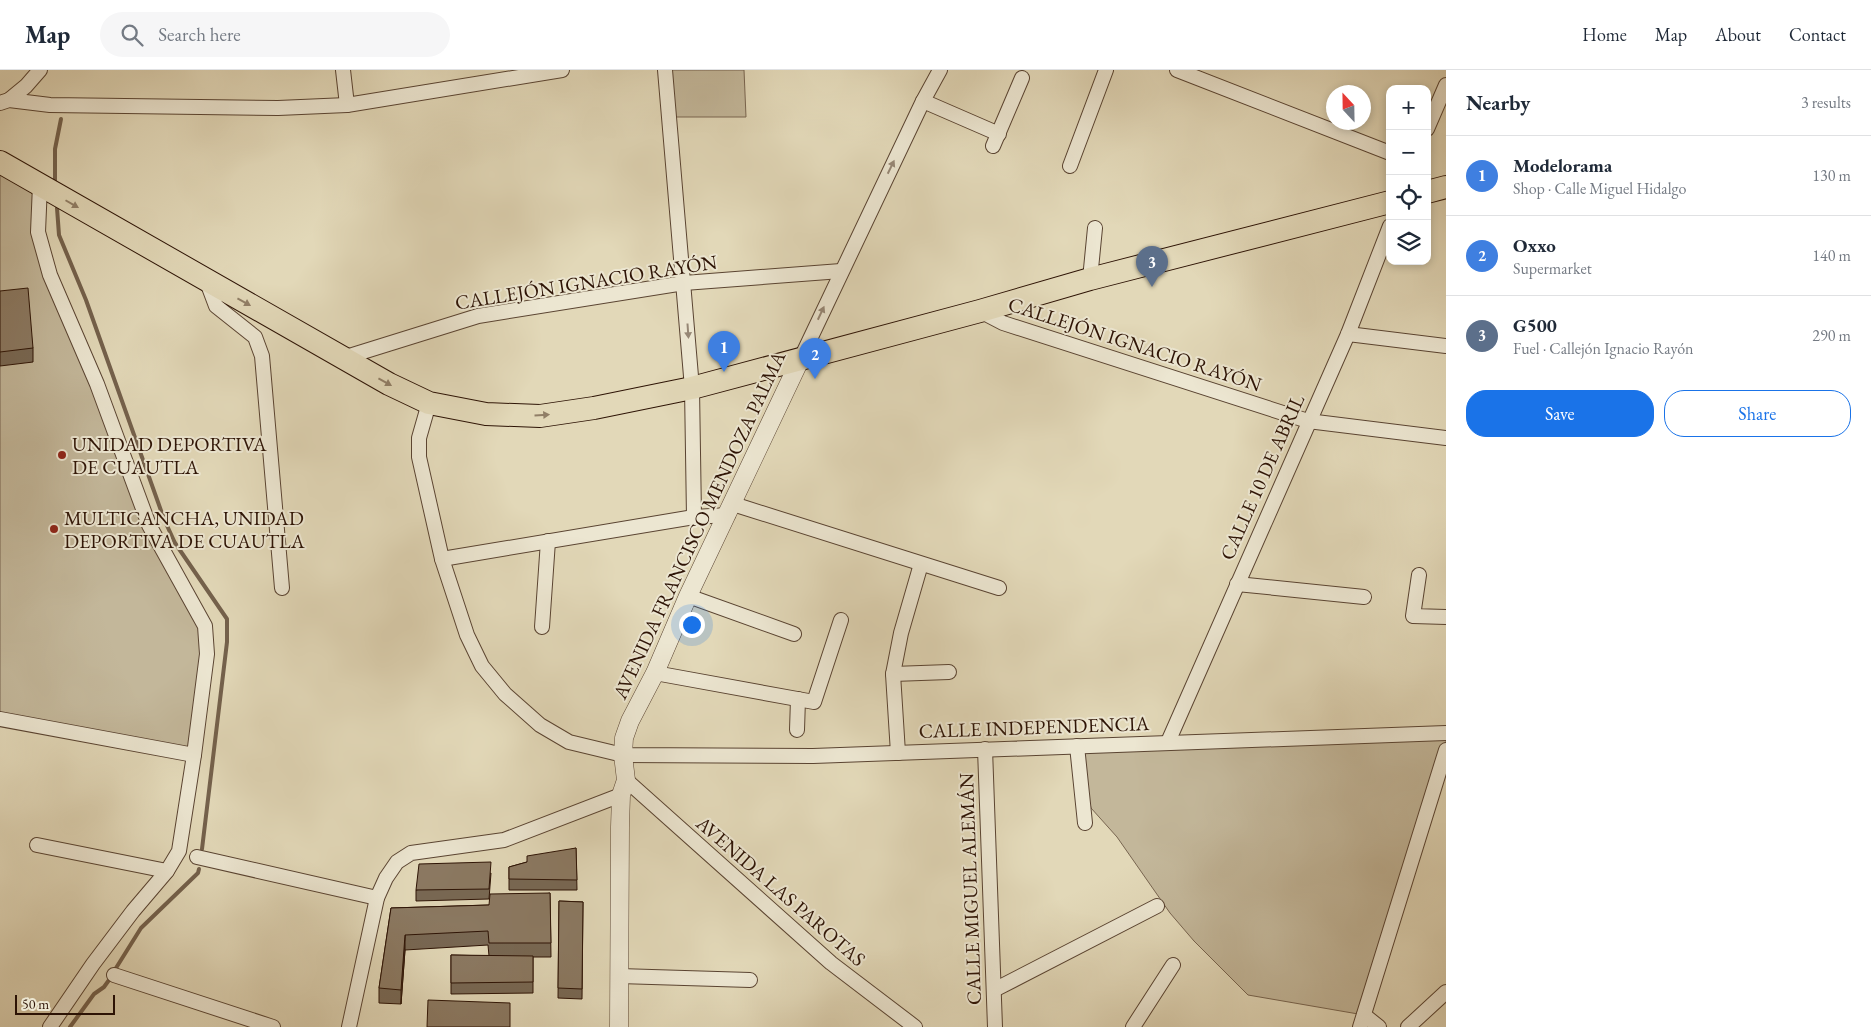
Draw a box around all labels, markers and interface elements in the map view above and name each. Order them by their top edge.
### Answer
search box [100,12,450,57]
text: Map [25,19,70,50]
icon: search [118,21,146,49]
text: Search here [158,22,241,47]
text: Home [1582,23,1627,46]
text: Map [1655,23,1687,46]
text: About [1715,23,1761,46]
text: Contact [1789,23,1846,46]
north arrow [1326,85,1371,130]
map controls [1386,85,1431,265]
button: + [1386,85,1431,130]
text: Nearby [1466,89,1530,116]
text: 3 results [1801,92,1851,113]
button: − [1386,130,1431,175]
text: Modelorama [1513,153,1612,178]
one-way arrow [887,159,895,174]
text: 1 [1478,165,1486,186]
text: 130 m [1812,165,1851,186]
button: locate [1386,175,1431,220]
text: Shop · Calle Miguel Hidalgo [1513,178,1686,199]
one-way arrow [65,200,80,208]
button: layers [1386,220,1431,265]
text: Oxxo [1513,233,1556,258]
text: 2 [1478,245,1486,266]
text: 140 m [1812,245,1851,266]
pin: 3 [1136,246,1168,287]
street label: CALLEJÓN IGNACIO RAYÓN [453,248,719,316]
text: Supermarket [1513,258,1592,279]
street label: CALLEJÓN IGNACIO RAYÓN [1005,291,1265,397]
one-way arrow [236,298,251,306]
one-way arrow [818,306,826,320]
text: G500 [1513,313,1557,338]
one-way arrow [684,323,692,339]
text: 3 [1478,325,1486,346]
text: 290 m [1812,325,1851,346]
pin: 1 [708,331,740,372]
pin: 2 [799,338,831,379]
text: Fuel · Callejón Ignacio Rayón [1513,338,1694,359]
street label: AVENIDA FRANCISCO MENDOZA PALMA [606,347,791,704]
one-way arrow [378,378,393,386]
street label: CALLE 10 DE ABRIL [1214,390,1310,564]
button: Save [1466,390,1654,437]
button: Share [1664,390,1851,437]
one-way arrow [534,411,550,419]
place label: UNIDAD DEPORTIVA DE CUAUTLA [72,431,267,480]
marker: UNIDAD DEPORTIVA DE CUAUTLA [56,449,68,461]
place label: MULTICANCHA, UNIDAD DEPORTIVA DE CUAUTLA [64,505,305,554]
marker: MULTICANCHA, UNIDAD DEPORTIVA DE CUAUTLA [48,523,60,535]
your location [679,612,705,638]
street label: CALLE INDEPENDENCIA [918,710,1150,744]
street label: CALLE MIGUEL ALEMÁN [953,772,987,1006]
street label: AVENIDA LAS PAROTAS [690,809,871,972]
scale bar [15,992,115,1015]
text: 50 m [22,995,49,1013]

